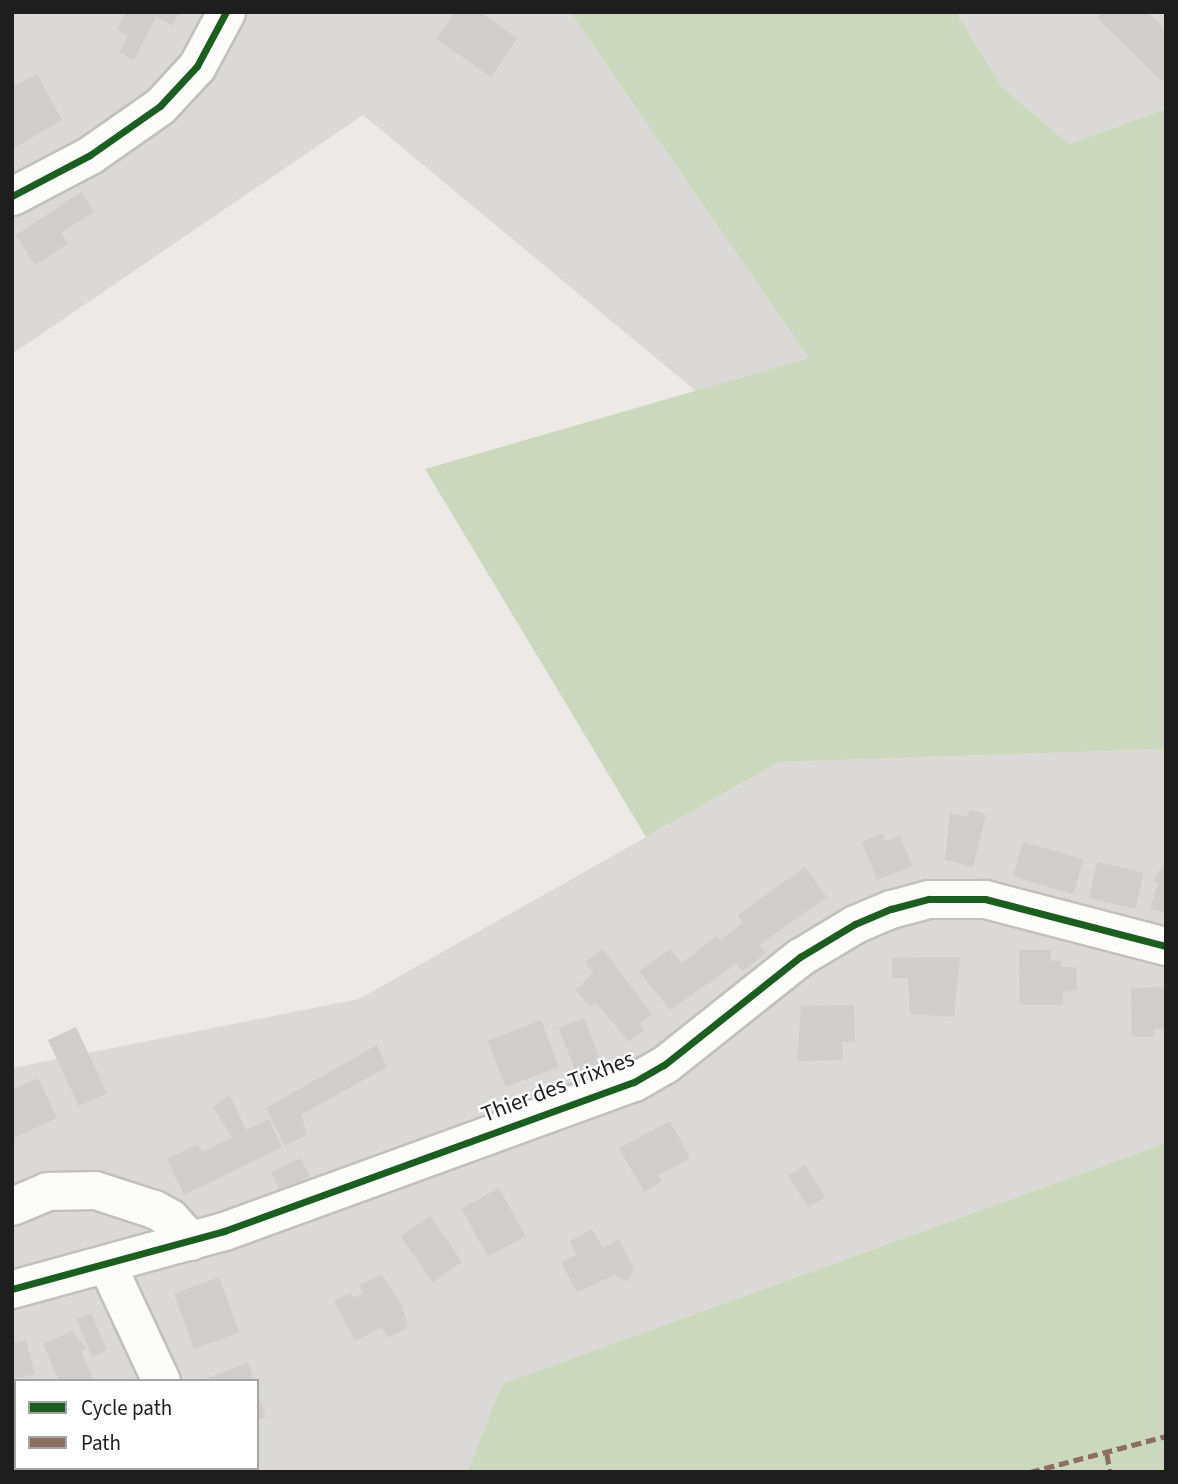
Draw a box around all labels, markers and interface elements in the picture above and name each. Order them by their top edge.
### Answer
street label: Thier des Trixhes [478,1045,638,1129]
legend [14,1379,259,1470]
text: Cycle path [81,1393,172,1423]
text: Path [81,1428,121,1458]

